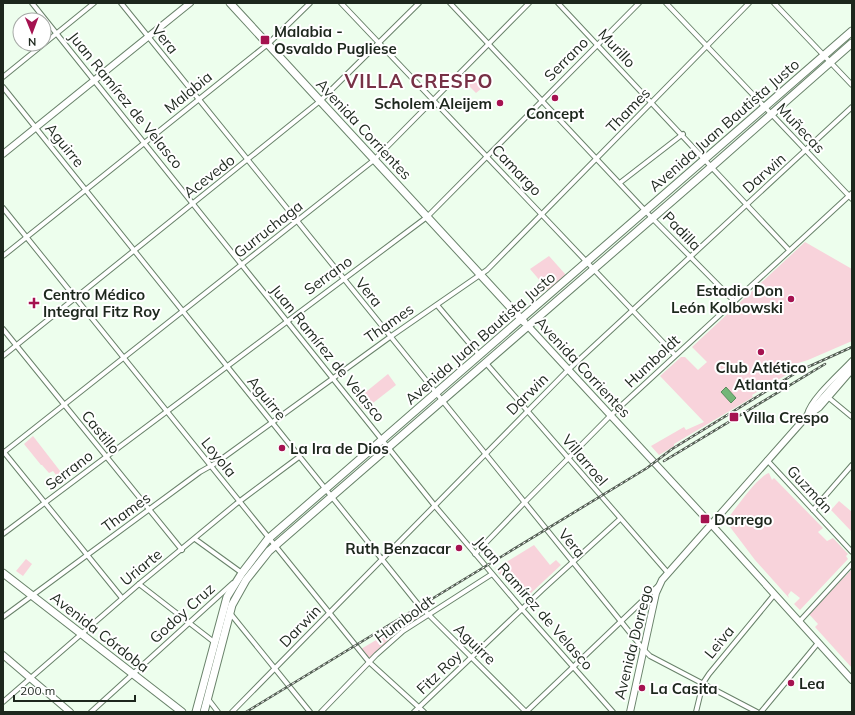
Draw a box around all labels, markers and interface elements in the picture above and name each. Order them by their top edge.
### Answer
north arrow [12,12,52,52]
street label: Vera [148,21,182,57]
place label: Malabia - Osvaldo Pugliese [274,22,397,58]
street label: Murillo [594,25,640,71]
street label: Juan Ramírez de Velasco [65,27,187,173]
street label: Serrano [540,33,592,85]
marker: Malabia - Osvaldo Pugliese [259,34,271,46]
text: N [28,35,36,49]
street label: Avenida Juan Bautista Justo [645,54,803,196]
street label: Malabia [160,67,216,117]
district label: VILLA CRESPO [344,69,493,93]
street label: Avenida Corrientes [312,74,416,184]
street label: Thames [602,83,654,137]
marker: Concept [550,93,560,103]
place label: Scholem Aleijem [374,94,492,113]
marker: Scholem Aleijem [495,98,505,108]
street label: Muñecas [773,99,829,157]
place label: Concept [526,104,584,123]
street label: Aguirre [42,119,88,171]
street label: Camargo [488,140,546,200]
street label: Darwin [739,149,789,197]
street label: Acevedo [180,150,238,202]
street label: Gurruchaga [230,196,306,262]
street label: Padilla [659,207,705,255]
street label: Serrano [300,251,356,299]
street label: Avenida Juan Bautista Justo [401,267,559,409]
street label: Vera [352,274,386,310]
street label: Juan Ramírez de Velasco [267,280,389,426]
place label: Estadio Don León Kolbowski [671,281,783,317]
place label: Centro Médico Integral Fitz Roy [43,285,161,321]
marker: Estadio Don León Kolbowski [786,294,796,304]
marker: Centro Médico Integral Fitz Roy [28,297,40,309]
street label: Thames [361,299,417,347]
street label: Avenida Corrientes [531,312,635,422]
street label: Humboldt [620,331,684,391]
marker: Club Atlético Atlanta [756,347,766,357]
place label: Club Atlético Atlanta [715,358,807,394]
street label: Darwin [502,369,552,419]
street label: Aguirre [244,372,290,424]
street label: Castillo [78,406,124,458]
place label: Villa Crespo [742,408,829,427]
marker: Villa Crespo [728,411,740,423]
street label: Villarroel [558,430,612,490]
street label: Loyola [197,433,241,481]
place label: La Ira de Dios [290,439,389,458]
marker: La Ira de Dios [277,443,287,453]
street label: Serrano [41,446,97,494]
street label: Guzmán [783,461,837,517]
street label: Thames [98,488,154,536]
place label: Dorrego [714,510,773,529]
marker: Dorrego [699,513,711,525]
street label: Vera [554,525,590,561]
street label: Juan Ramírez de Velasco [471,532,597,674]
place label: Ruth Benzacar [345,539,451,558]
marker: Ruth Benzacar [454,543,464,553]
street label: Uriarte [116,544,166,590]
street label: Godoy Cruz [146,579,219,647]
street label: Avenida Dorrego [610,583,656,701]
street label: Avenida Córdoba [47,588,153,676]
street label: Humboldt [371,591,437,647]
street label: Darwin [275,601,325,651]
street label: Aguirre [450,619,500,669]
street label: Leiva [700,622,738,662]
street label: Fitz Roy [412,646,466,698]
place label: Lea [799,674,825,693]
scale bar [14,677,135,703]
marker: Lea [786,678,796,688]
place label: La Casita [650,679,718,698]
text: 200 m [20,683,55,698]
marker: La Casita [637,683,647,693]

